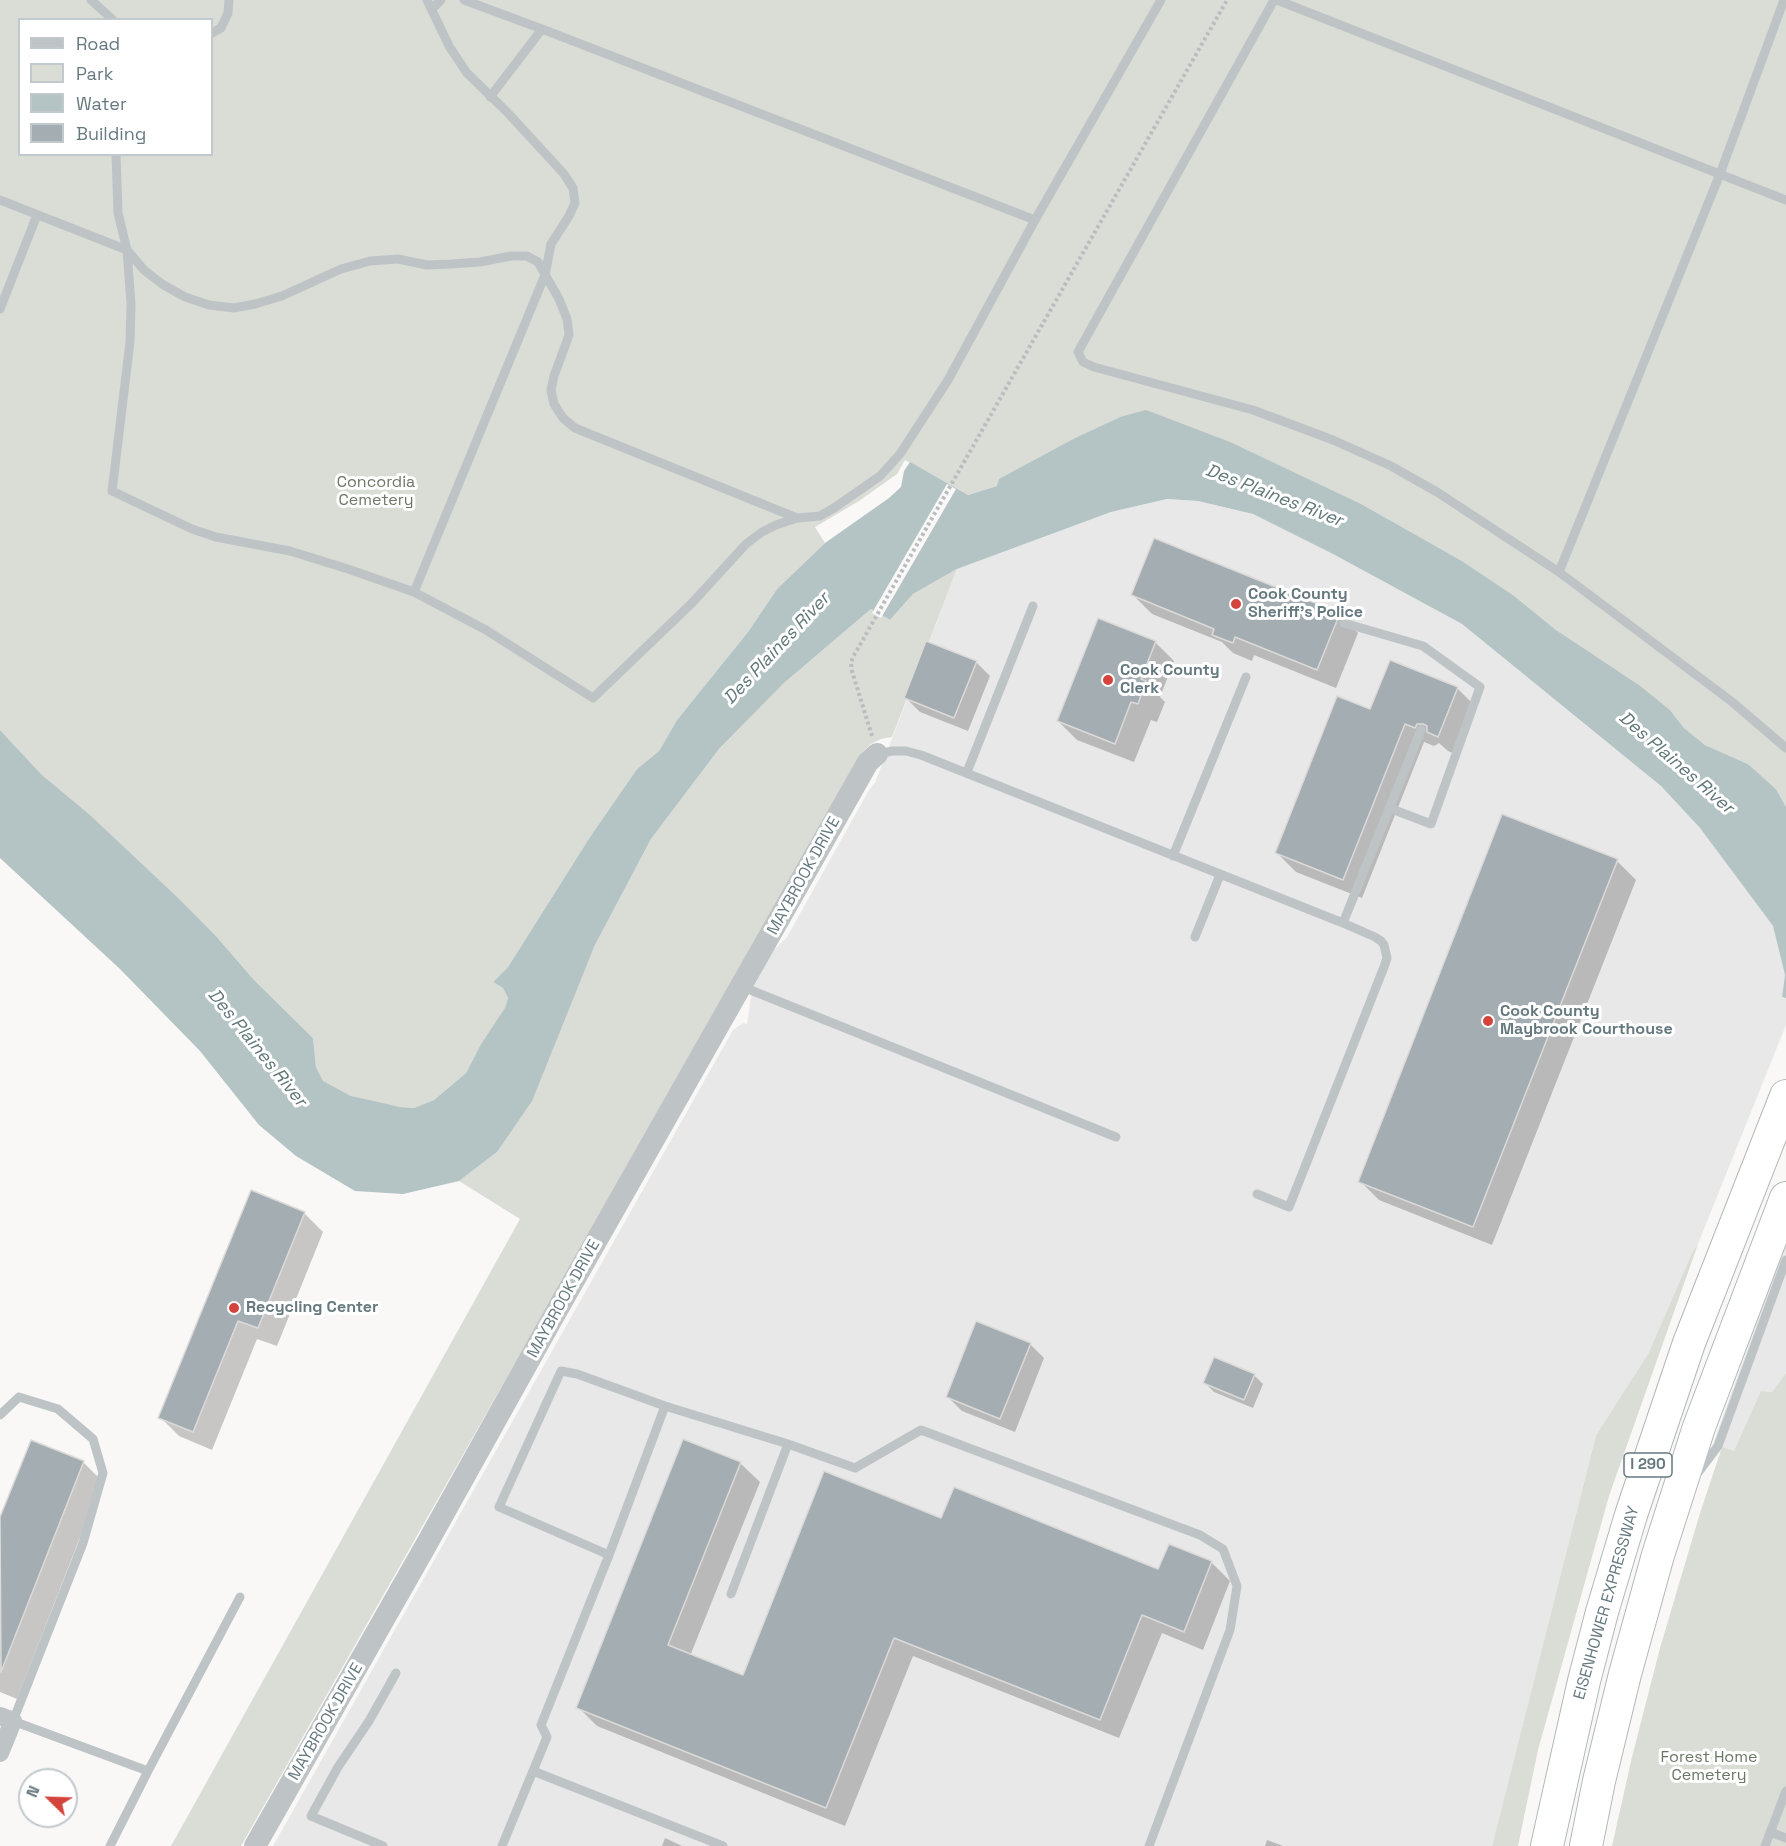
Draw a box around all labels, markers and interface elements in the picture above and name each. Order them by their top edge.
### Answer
legend [18,18,213,156]
text: Road [76,32,120,55]
text: Park [76,62,113,85]
text: Water [76,92,127,115]
text: Building [76,122,146,145]
water label: Des Plaines River [1202,460,1346,532]
park label: Concordia Cemetery [337,473,415,511]
place label: Cook County Sheriff's Police [1248,585,1363,623]
water label: Des Plaines River [720,589,834,709]
marker: Cook County Sheriff's Police [1229,597,1243,611]
place label: Cook County Clerk [1120,661,1220,699]
marker: Cook County Clerk [1101,673,1115,687]
water label: Des Plaines River [1614,707,1738,819]
street label: MAYBROOK DRIVE [764,814,844,938]
water label: Des Plaines River [203,985,311,1111]
place label: Cook County Maybrook Courthouse [1500,1002,1673,1040]
marker: Cook County Maybrook Courthouse [1481,1014,1495,1028]
street label: MAYBROOK DRIVE [524,1237,604,1361]
place label: Recycling Center [246,1298,378,1318]
marker: Recycling Center [227,1301,241,1315]
road number: I 290 [1624,1453,1672,1477]
street label: EISENHOWER EXPRESSWAY [1570,1504,1644,1702]
street label: MAYBROOK DRIVE [285,1660,367,1784]
park label: Forest Home Cemetery [1661,1748,1757,1786]
north arrow [18,1768,78,1828]
text: N [21,1783,45,1801]

